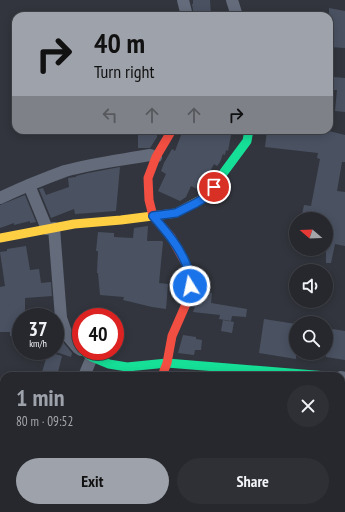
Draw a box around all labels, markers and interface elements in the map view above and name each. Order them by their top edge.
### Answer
text: 40 m [94,24,145,61]
icon: right [28,28,80,80]
text: Turn right [94,60,154,83]
icon: left [99,104,121,126]
icon: ahead [141,104,163,126]
icon: ahead [183,104,205,126]
icon: right [225,104,247,126]
pin [197,170,231,204]
icon: arrive [203,176,225,198]
north arrow [289,212,333,256]
map controls [289,212,333,360]
button: sound [289,264,333,308]
position arrow [169,265,211,307]
speed limit sign: 40 [72,308,124,360]
text: 37 [28,316,48,342]
button: search [289,316,333,360]
text: km/h [29,337,47,350]
text: 1 min [16,382,64,413]
button: close [287,385,329,427]
text: 80 m · 09:52 [16,413,73,430]
button: Exit [16,458,169,504]
button: Share [177,458,329,504]

